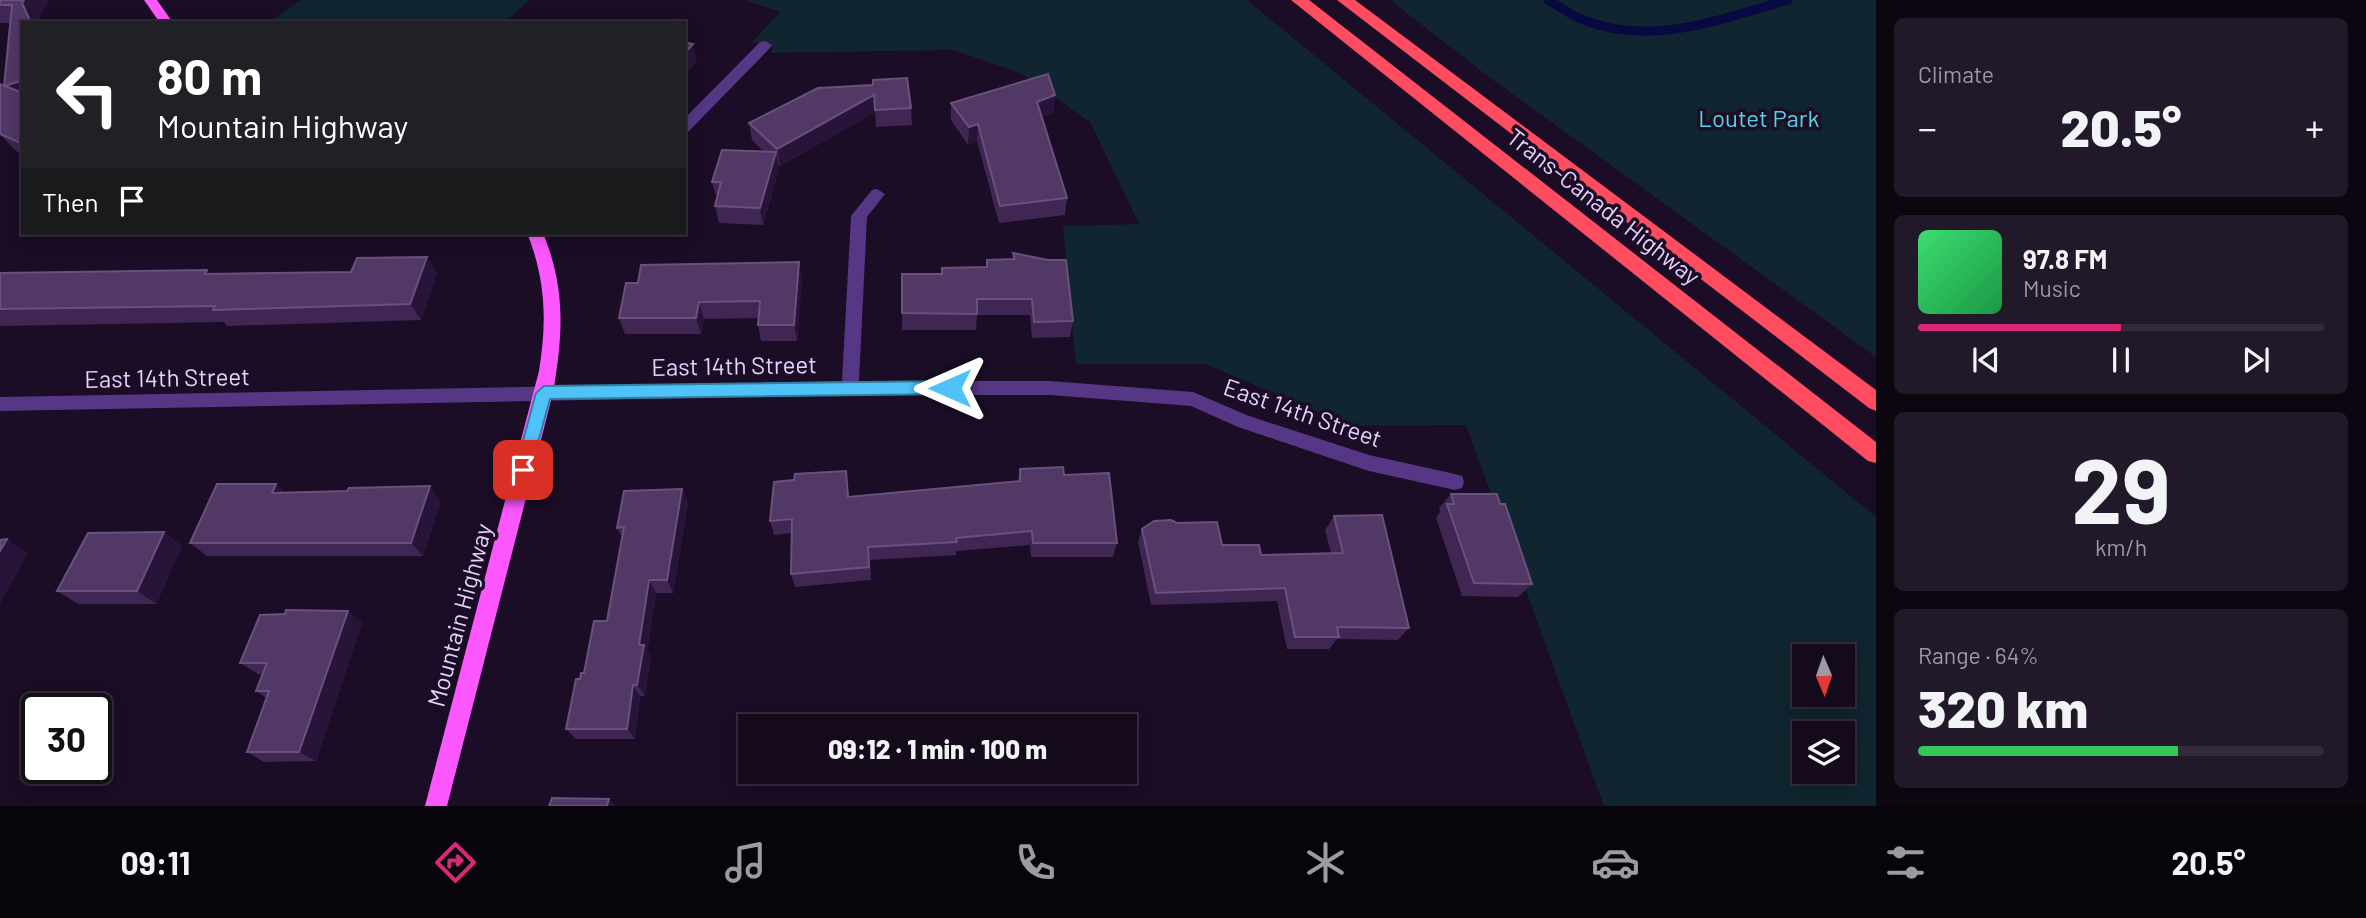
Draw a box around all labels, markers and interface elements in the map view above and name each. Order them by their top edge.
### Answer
text: 80 m [157,46,262,105]
icon: left [42,49,133,140]
text: Climate [1918,60,1994,88]
text: 20.5° [2060,95,2182,157]
park label: Loutet Park [1698,103,1820,132]
text: − [1918,104,1937,150]
text: + [2305,104,2324,150]
text: Mountain Highway [157,106,408,144]
street label: Trans-Canada Highway [1502,122,1706,290]
icon: arrive [113,182,151,220]
text: Then [42,186,99,217]
text: 97.8 FM [2023,243,2107,274]
text: Music [2023,274,2081,302]
icon: previous [1967,341,2005,379]
icon: pause [2102,341,2140,379]
icon: next [2237,341,2275,379]
street label: East 14th Street [651,349,817,381]
position arrow [913,351,987,425]
street label: East 14th Street [84,361,250,393]
street label: East 14th Street [1220,371,1386,453]
text: 29 [2071,433,2171,542]
pin [493,440,553,500]
icon: arrive [504,451,542,489]
street label: Mountain Highway [421,520,497,710]
text: km/h [2095,533,2147,561]
text: Range · 64% [1918,641,2039,669]
north arrow [1792,644,1855,707]
map controls [1792,644,1855,784]
text: 320 km [1918,676,2088,738]
speed limit sign: 30 [21,693,112,784]
button: layers [1792,721,1855,784]
text: 09:12 · 1 min · 100 m [828,733,1047,764]
icon: directions [431,838,480,887]
icon: music [721,838,770,887]
icon: phone [1011,838,1060,887]
icon: climate [1301,838,1350,887]
icon: car [1591,838,1640,887]
icon: filters [1881,838,1930,887]
text: 09:11 [121,843,190,881]
text: 20.5° [2171,843,2245,881]

